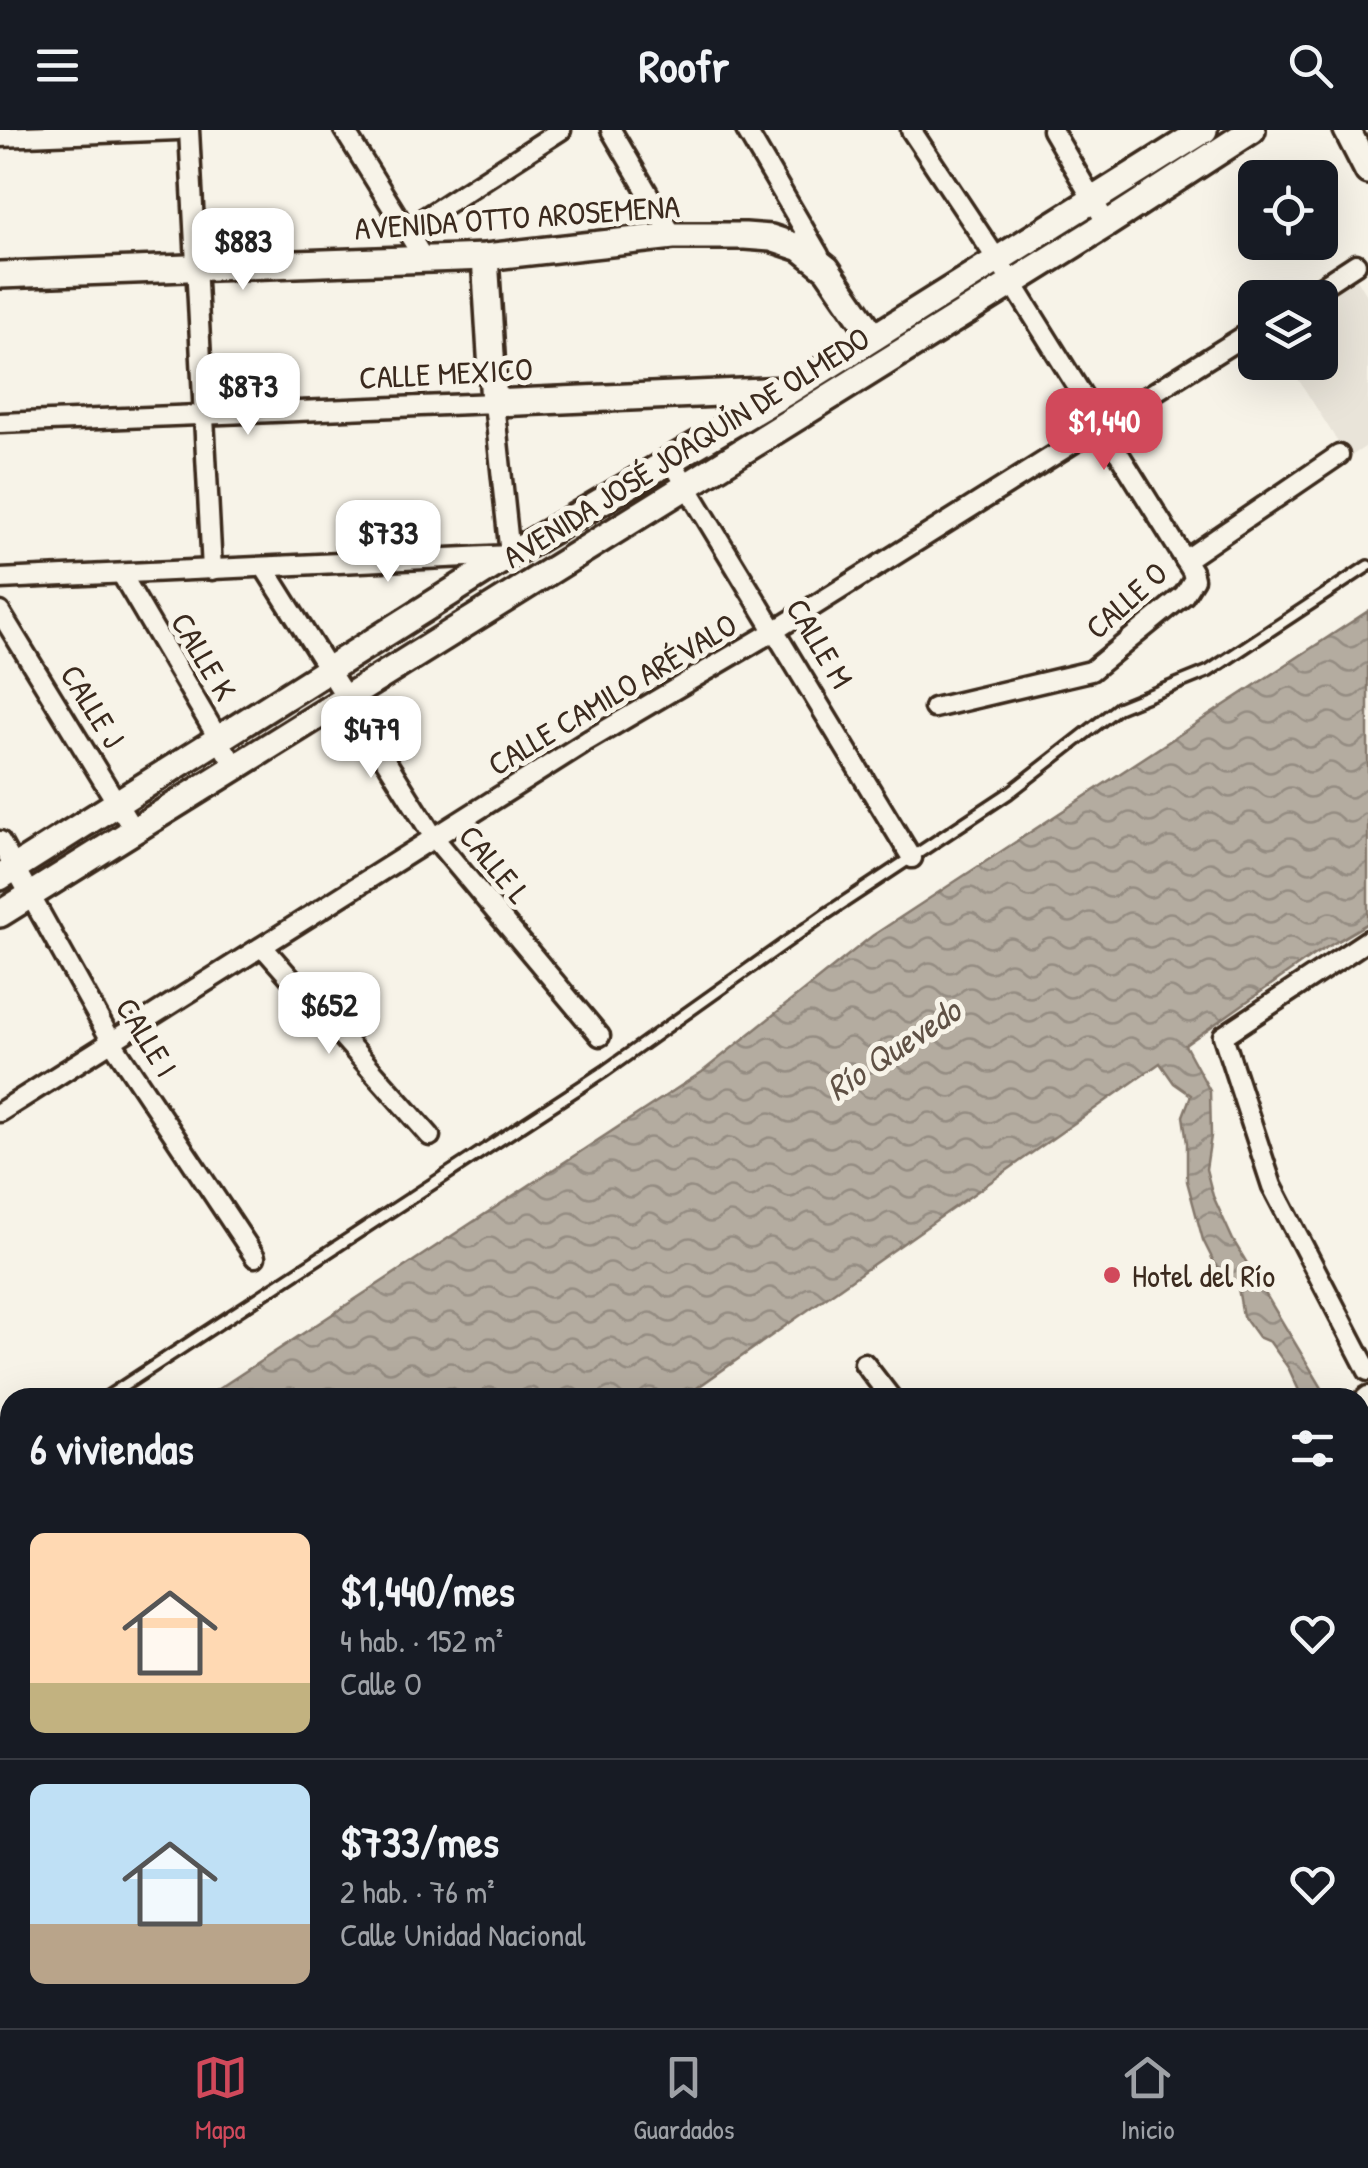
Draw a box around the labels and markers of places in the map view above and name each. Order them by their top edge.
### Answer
pin: $883 [184,208,302,293]
pin: $873 [189,353,307,438]
pin: $1,440 [1023,388,1185,473]
pin: $733 [329,500,447,585]
pin: $479 [312,696,430,781]
pin: $652 [270,972,388,1057]
place label: Hotel del Río [1132,1254,1275,1297]
marker: Hotel del Río [1101,1264,1123,1286]

